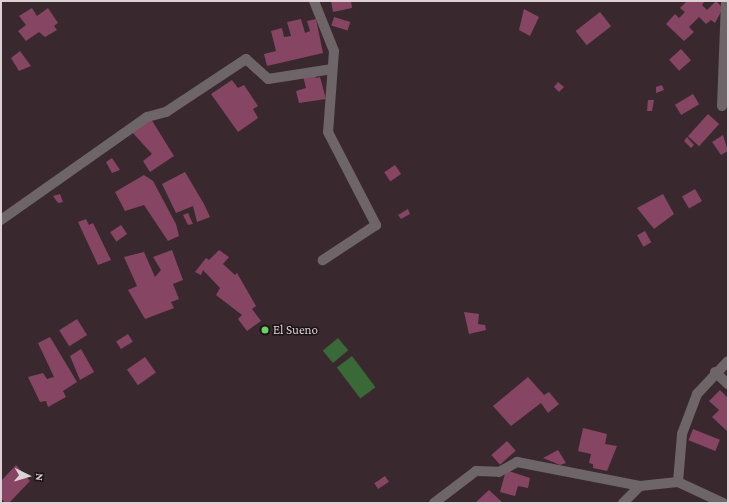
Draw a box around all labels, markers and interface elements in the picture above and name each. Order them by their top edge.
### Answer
place label: El Sueno [273,322,318,338]
marker: El Sueno [260,325,270,335]
north arrow [8,456,48,496]
text: N [34,473,46,481]

